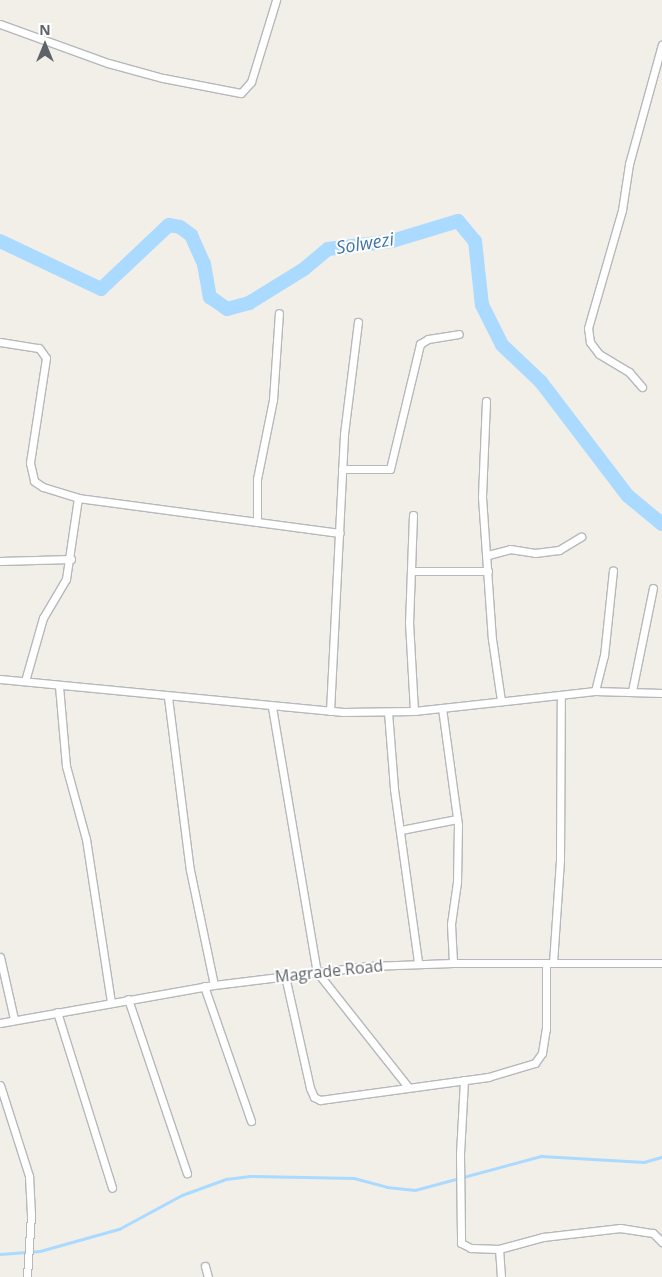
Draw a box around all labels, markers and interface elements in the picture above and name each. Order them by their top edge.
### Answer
north arrow [20,20,70,70]
text: N [39,20,51,39]
water label: Solwezi [335,228,395,258]
street label: Magrade Road [274,956,384,986]

